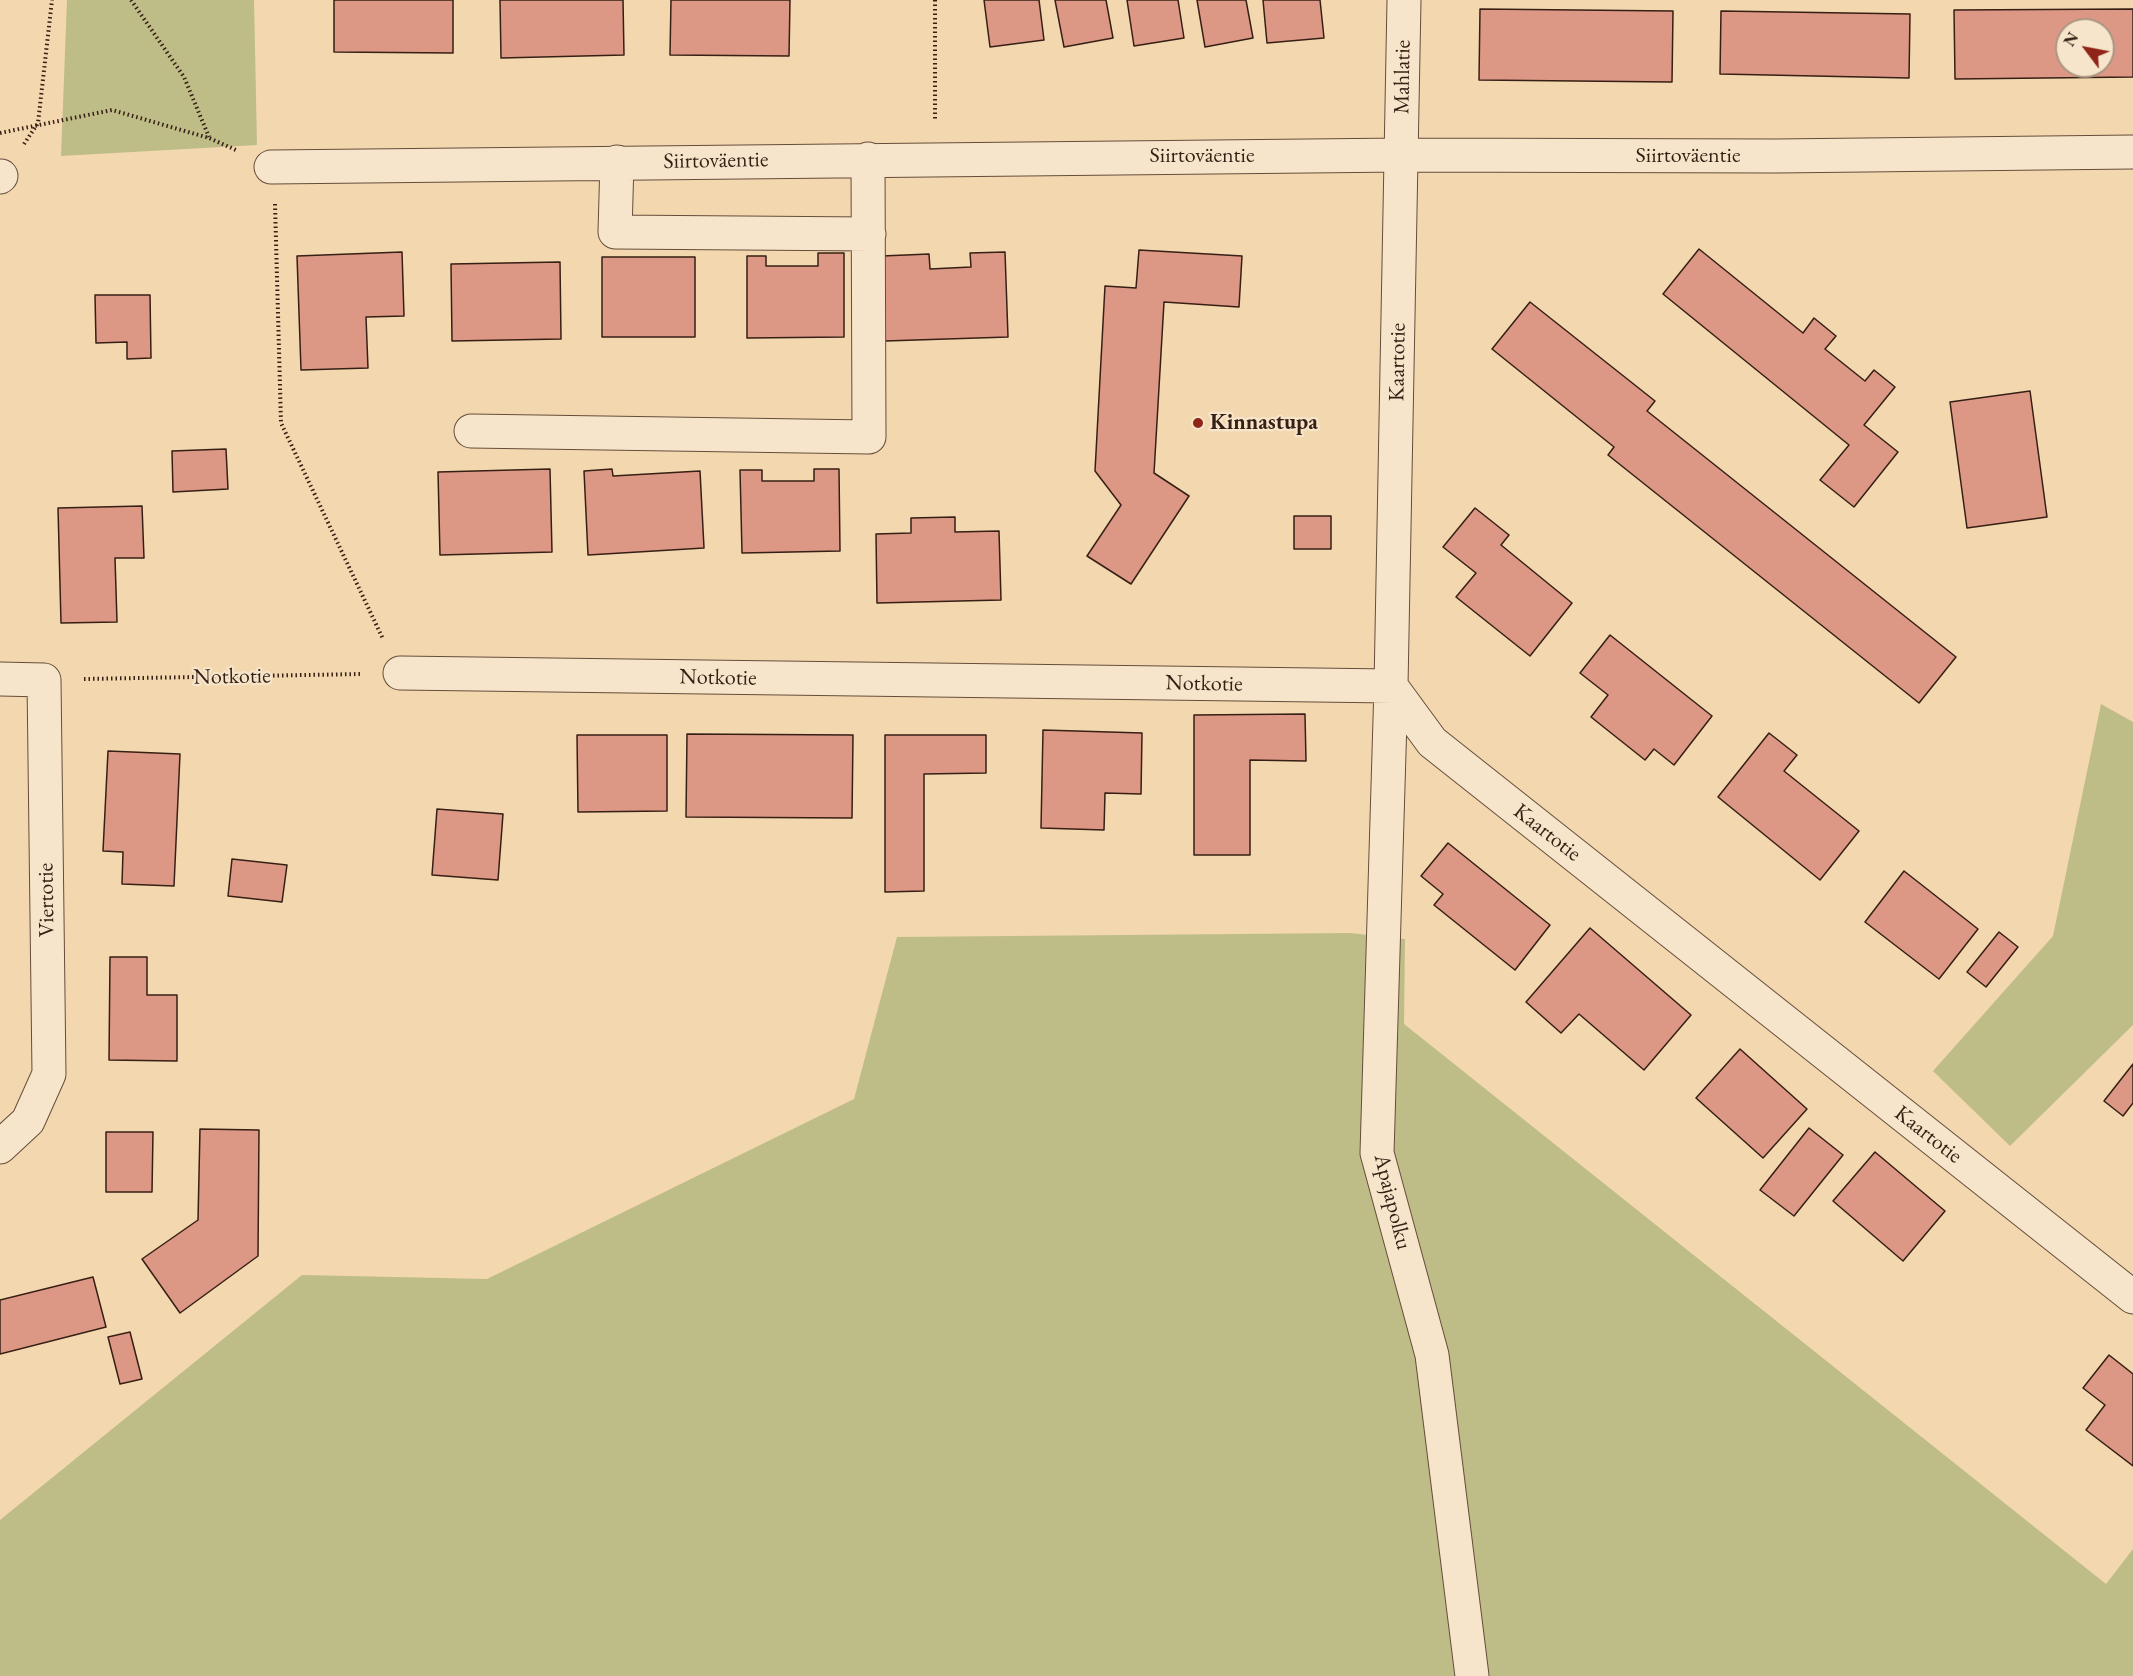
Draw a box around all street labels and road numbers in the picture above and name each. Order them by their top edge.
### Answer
street label: Mahlatie [1389,40,1417,114]
street label: Siirtoväentie [1150,143,1254,169]
street label: Siirtoväentie [1636,143,1740,169]
street label: Siirtoväentie [663,147,769,175]
street label: Kaartotie [1384,322,1412,402]
street label: Notkotie [193,663,271,691]
street label: Notkotie [679,664,757,692]
street label: Notkotie [1165,670,1243,698]
street label: Kaartotie [1508,798,1586,868]
street label: Viertotie [33,863,61,937]
street label: Kaartotie [1889,1100,1967,1170]
street label: Apajapolku [1367,1151,1417,1253]

